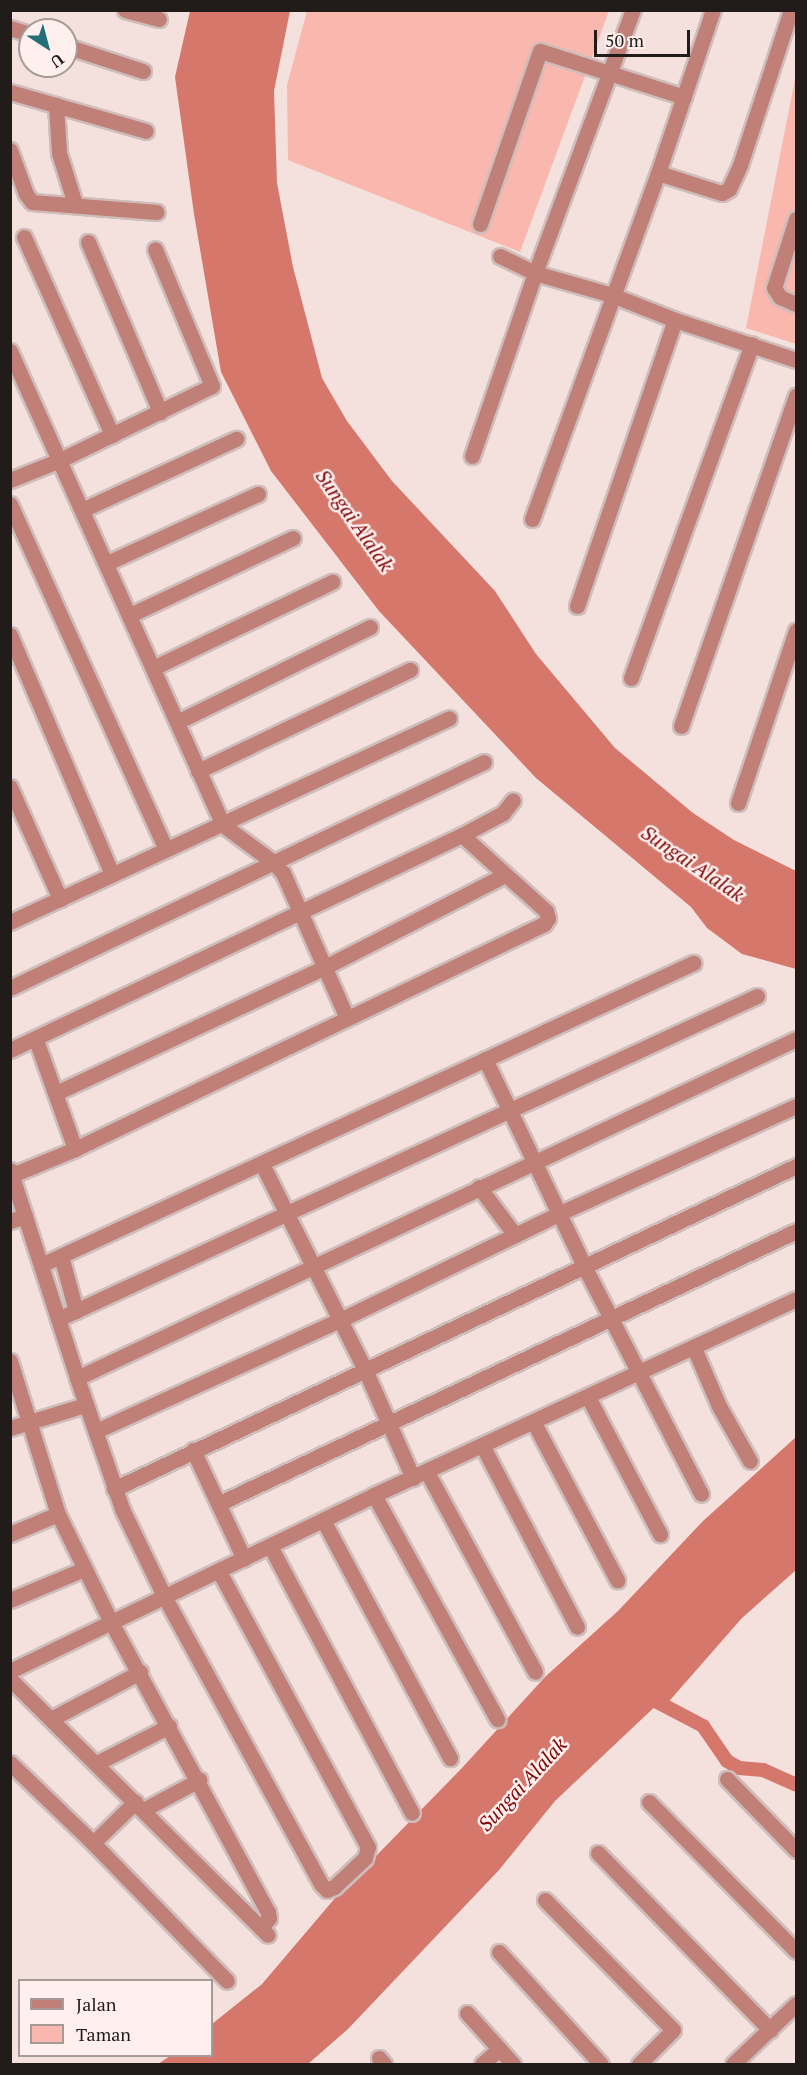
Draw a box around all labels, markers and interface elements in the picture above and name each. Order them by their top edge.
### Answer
north arrow [18,18,78,78]
scale bar [597,18,693,56]
text: 50 m [605,28,644,52]
text: U [46,49,69,73]
water label: Sungai Alalak [311,464,399,576]
water label: Sungai Alalak [637,820,749,906]
water label: Sungai Alalak [473,1732,571,1836]
legend [18,1979,213,2057]
text: Jalan [76,1992,116,2016]
text: Taman [76,2022,131,2046]

